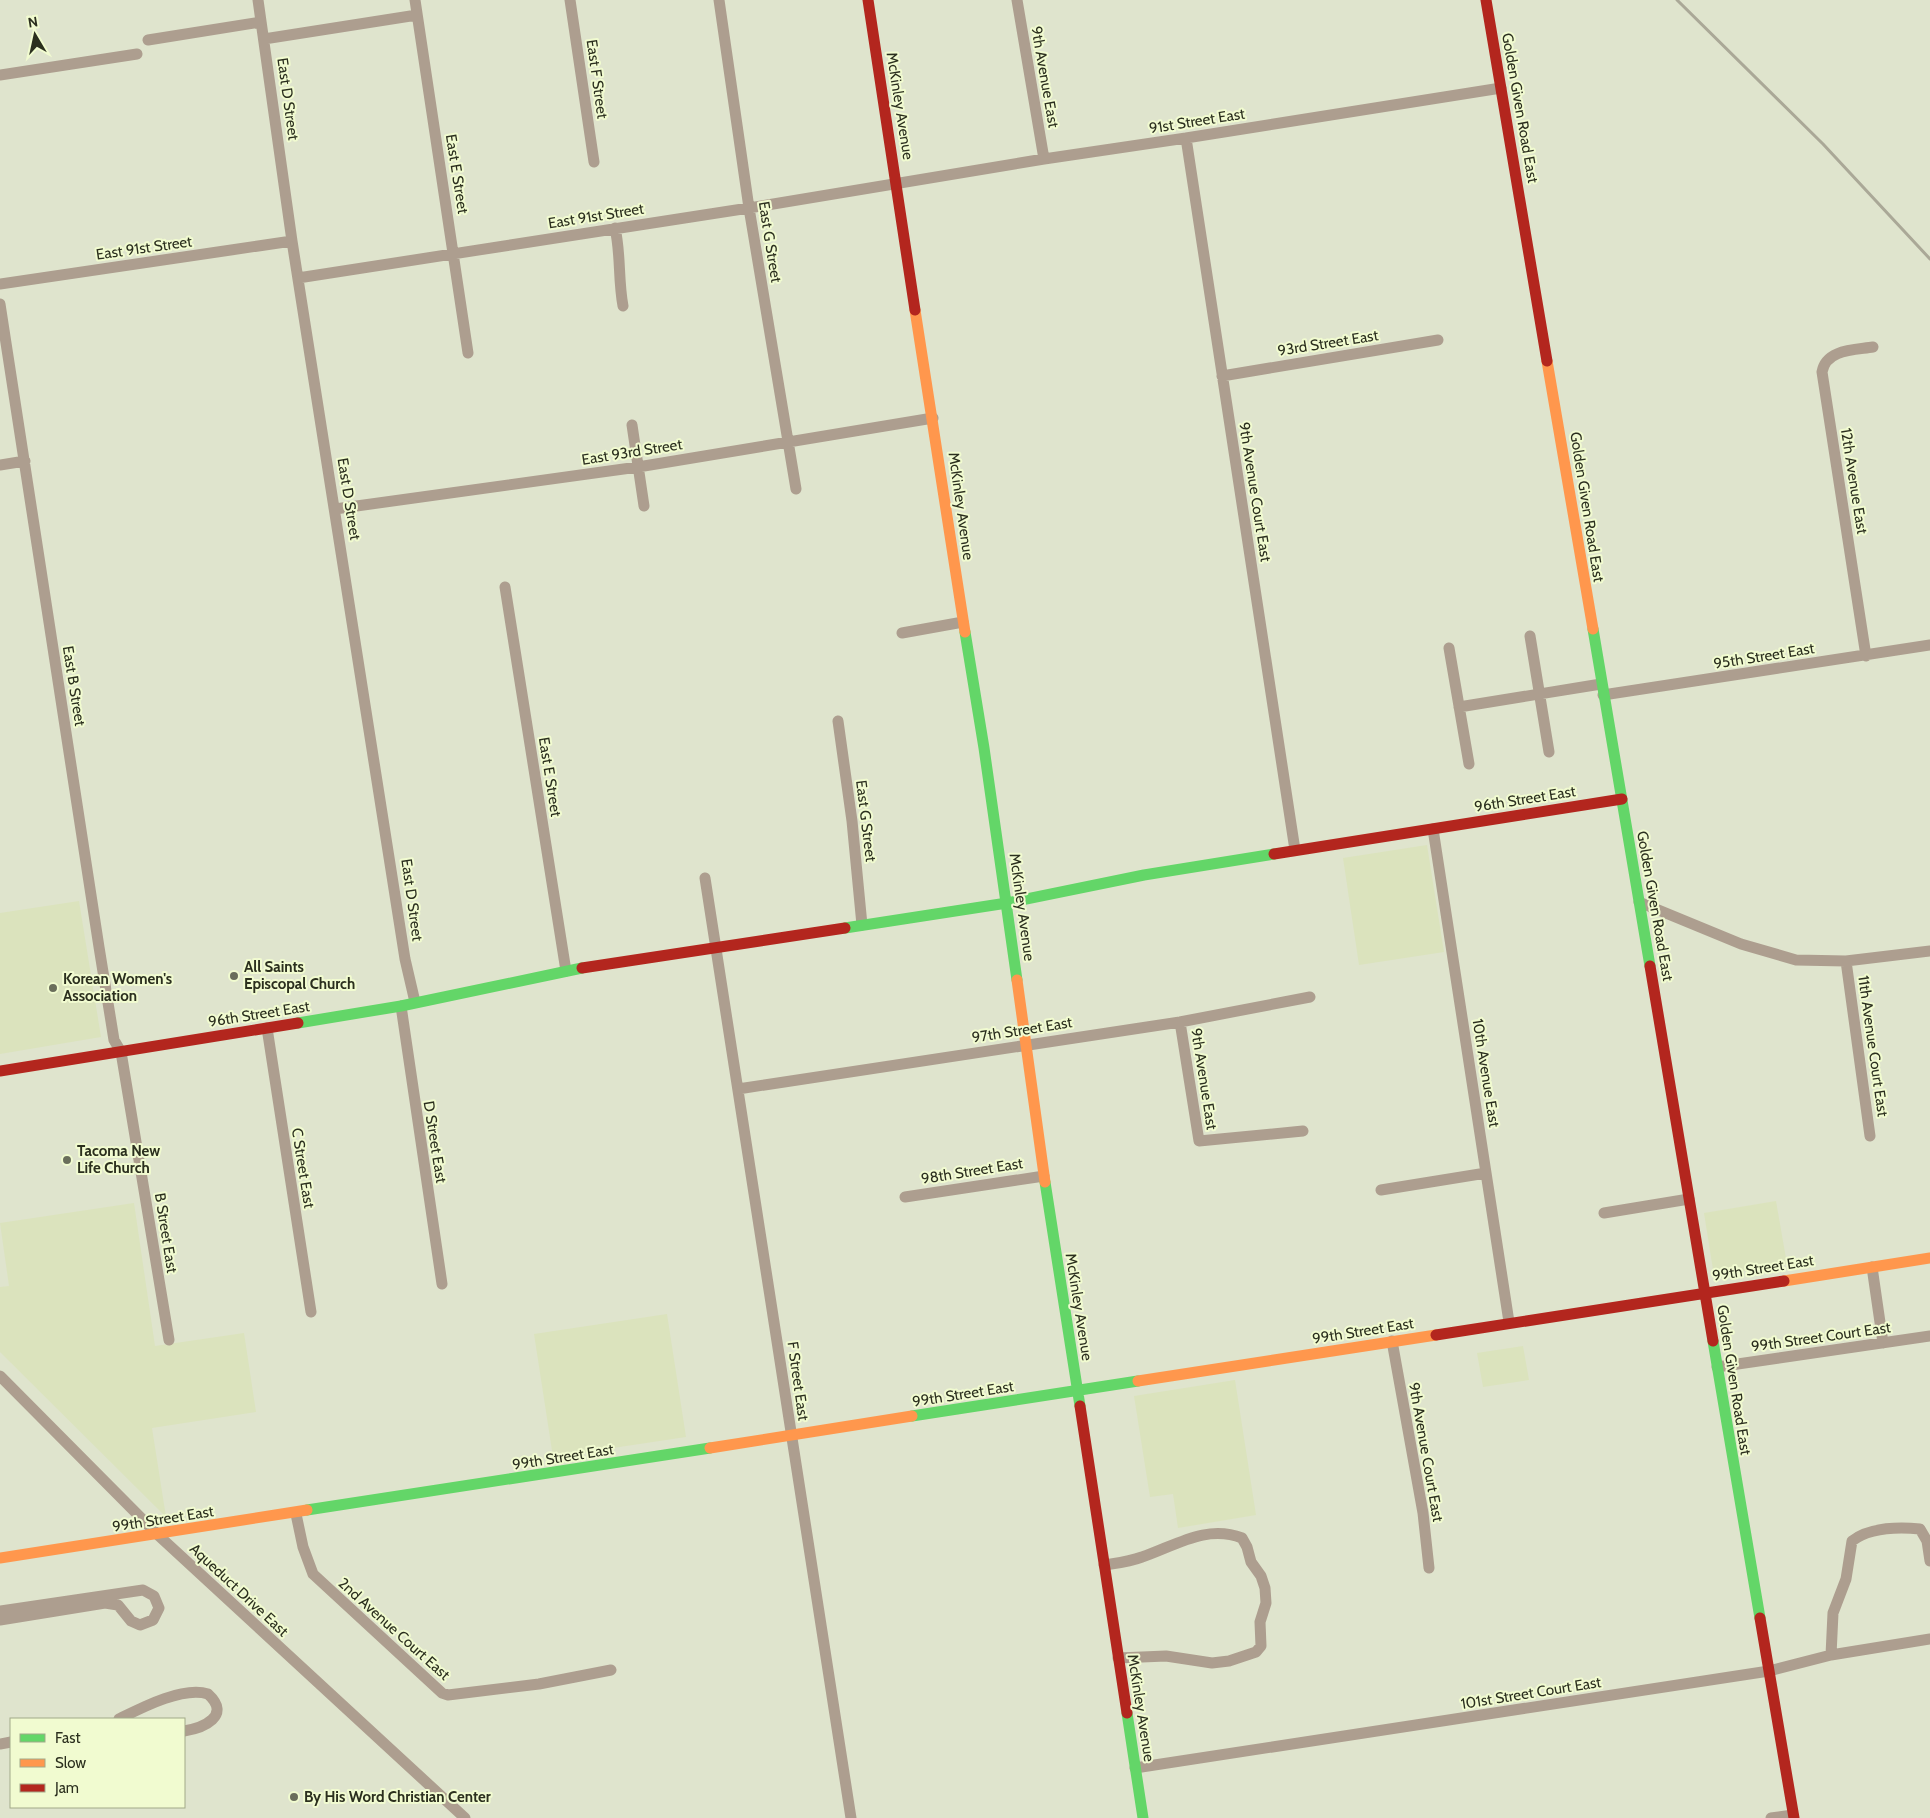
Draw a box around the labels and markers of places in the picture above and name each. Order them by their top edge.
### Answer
place label: All Saints Episcopal Church [244,958,355,993]
place label: Korean Women's Association [63,970,172,1005]
marker: All Saints Episcopal Church [228,970,240,982]
marker: Korean Women's Association [47,982,59,994]
place label: Tacoma New Life Church [77,1142,160,1177]
marker: Tacoma New Life Church [61,1154,73,1166]
place label: By His Word Christian Center [304,1788,491,1806]
marker: By His Word Christian Center [288,1791,300,1803]

